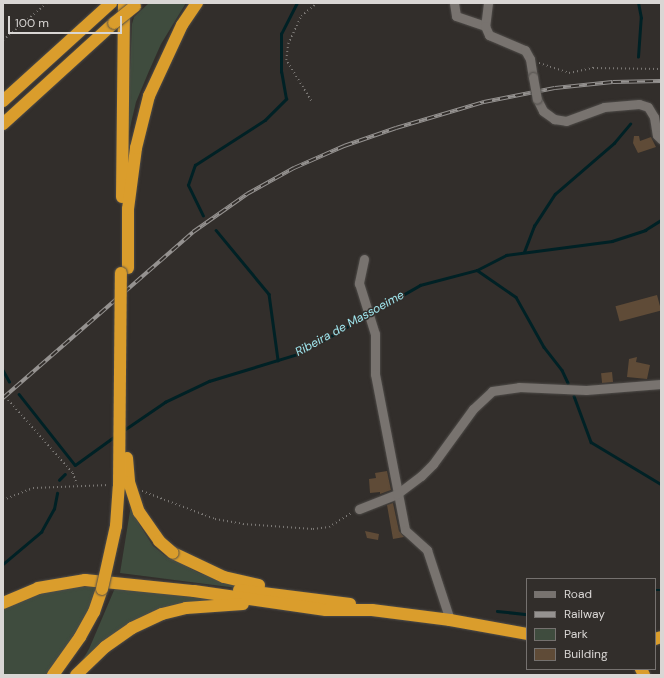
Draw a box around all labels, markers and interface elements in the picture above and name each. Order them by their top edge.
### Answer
scale bar [10,8,124,34]
text: 100 m [15,15,49,31]
water label: Ribeira de Massoeime [293,288,407,360]
legend [526,578,656,670]
text: Road [564,586,592,602]
text: Railway [564,606,605,622]
text: Park [564,626,588,642]
text: Building [564,646,608,662]

